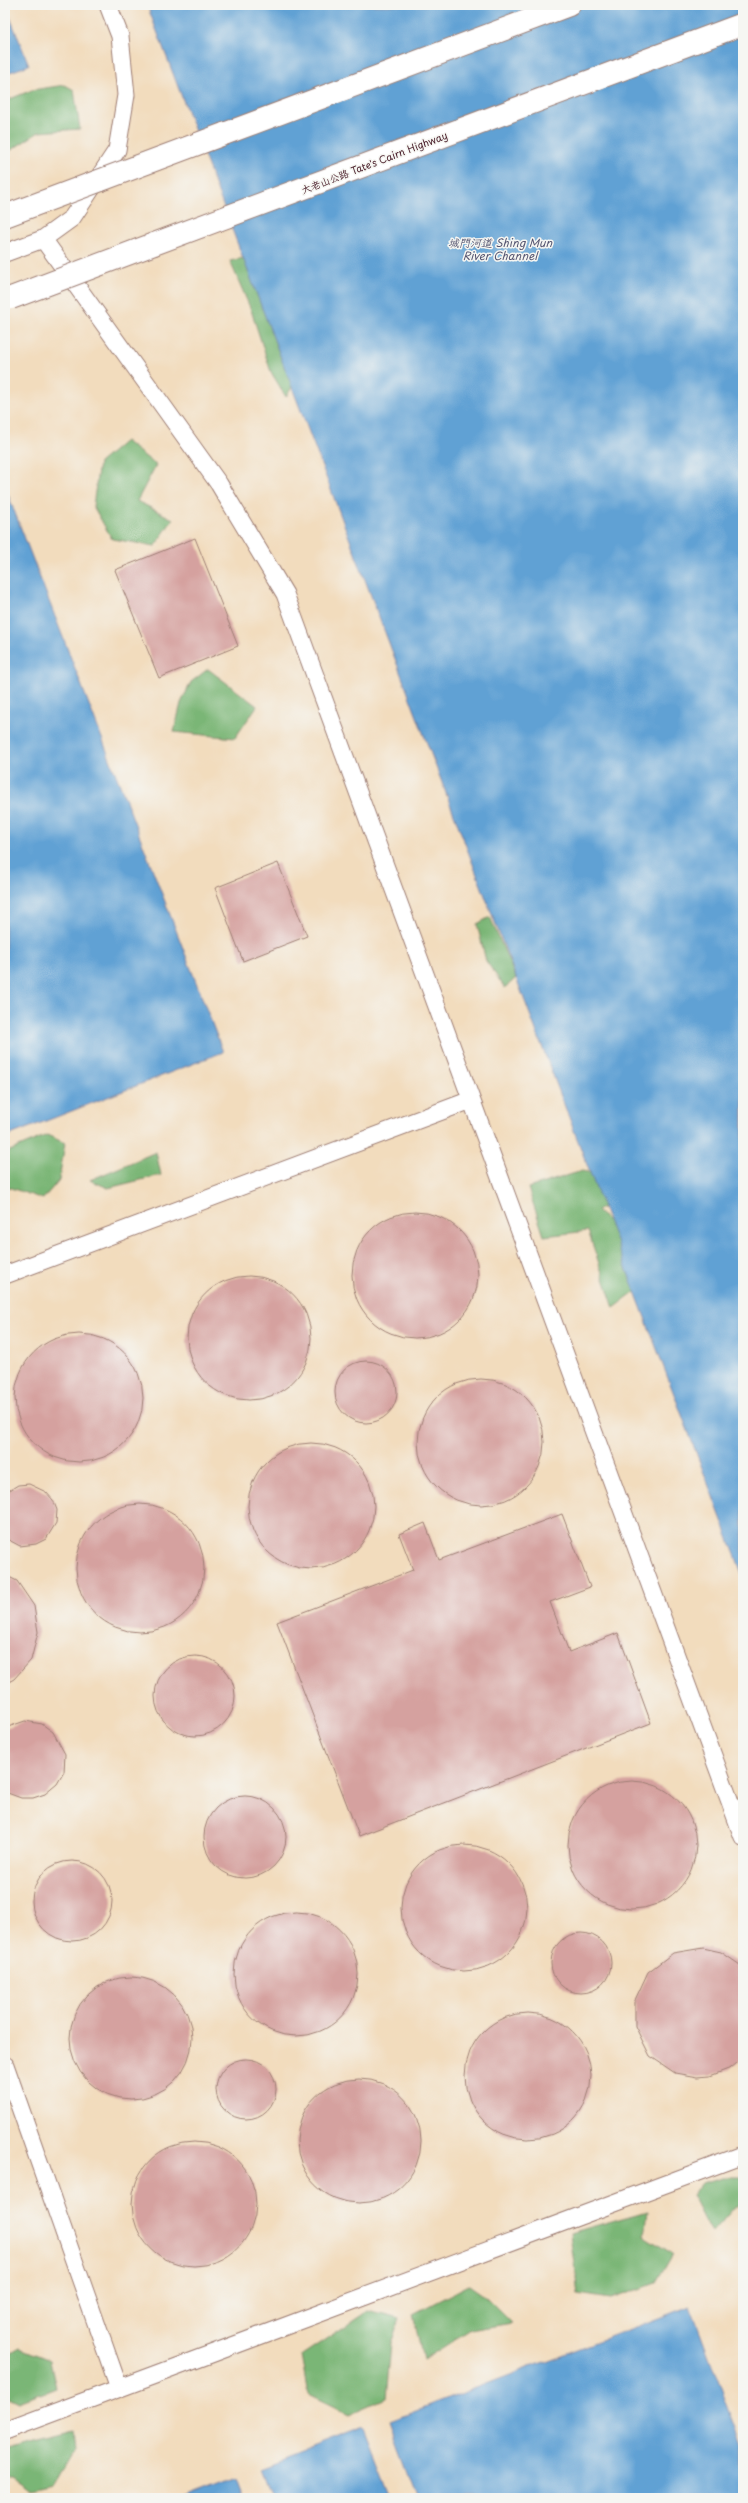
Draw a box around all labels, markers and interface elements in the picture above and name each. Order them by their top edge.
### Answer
street label: 大老山公路 Tate's Cairn Highway [299,127,450,198]
water label: 城門河道 Shing Mun River Channel [448,234,553,264]

